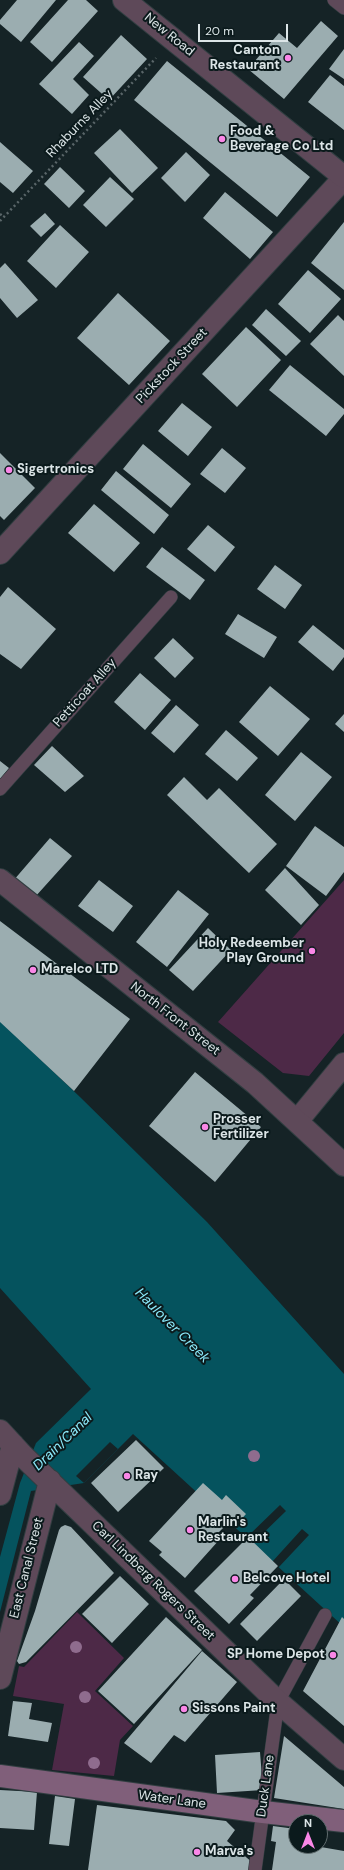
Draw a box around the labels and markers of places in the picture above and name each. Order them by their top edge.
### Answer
place label: Canton Restaurant [210,43,280,74]
marker: Canton Restaurant [283,53,293,63]
place label: Food & Beverage Co Ltd [230,124,333,155]
marker: Food & Beverage Co Ltd [217,134,227,144]
place label: Sigertronics [17,462,94,478]
marker: Sigertronics [4,465,14,475]
place label: Holy Redeember Play Ground [199,936,304,967]
marker: Holy Redeember Play Ground [307,946,317,956]
place label: Marelco LTD [41,962,118,978]
marker: Marelco LTD [28,965,38,975]
place label: Prosser Fertilizer [213,1112,269,1143]
marker: Prosser Fertilizer [200,1122,210,1132]
place label: Ray [135,1468,158,1484]
marker: Ray [122,1471,132,1481]
place label: Marlin's Restaurant [198,1515,268,1546]
marker: Marlin's Restaurant [185,1525,195,1535]
place label: Belcove Hotel [243,1571,330,1587]
marker: Belcove Hotel [230,1574,240,1584]
place label: SP Home Depot [227,1647,325,1663]
marker: SP Home Depot [328,1650,338,1660]
place label: Sissons Paint [192,1701,276,1717]
marker: Sissons Paint [179,1704,189,1714]
place label: Marva's [205,1844,253,1860]
marker: Marva's [192,1847,202,1857]

